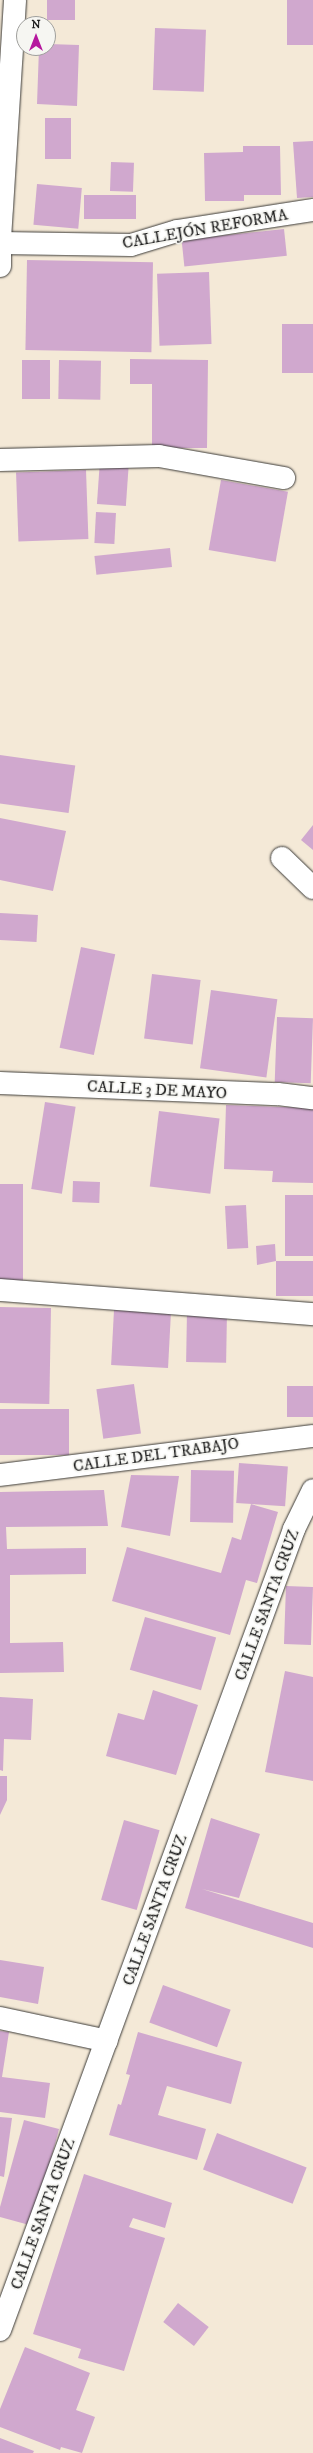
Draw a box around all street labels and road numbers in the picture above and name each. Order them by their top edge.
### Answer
street label: CALLEJÓN REFORMA [121,205,289,253]
street label: CALLE 3 DE MAYO [87,1077,227,1103]
street label: CALLE DEL TRABAJO [72,1434,240,1476]
street label: CALLE SANTA CRUZ [231,1527,303,1683]
street label: CALLE SANTA CRUZ [119,1832,191,1988]
street label: CALLE SANTA CRUZ [7,2136,79,2292]

